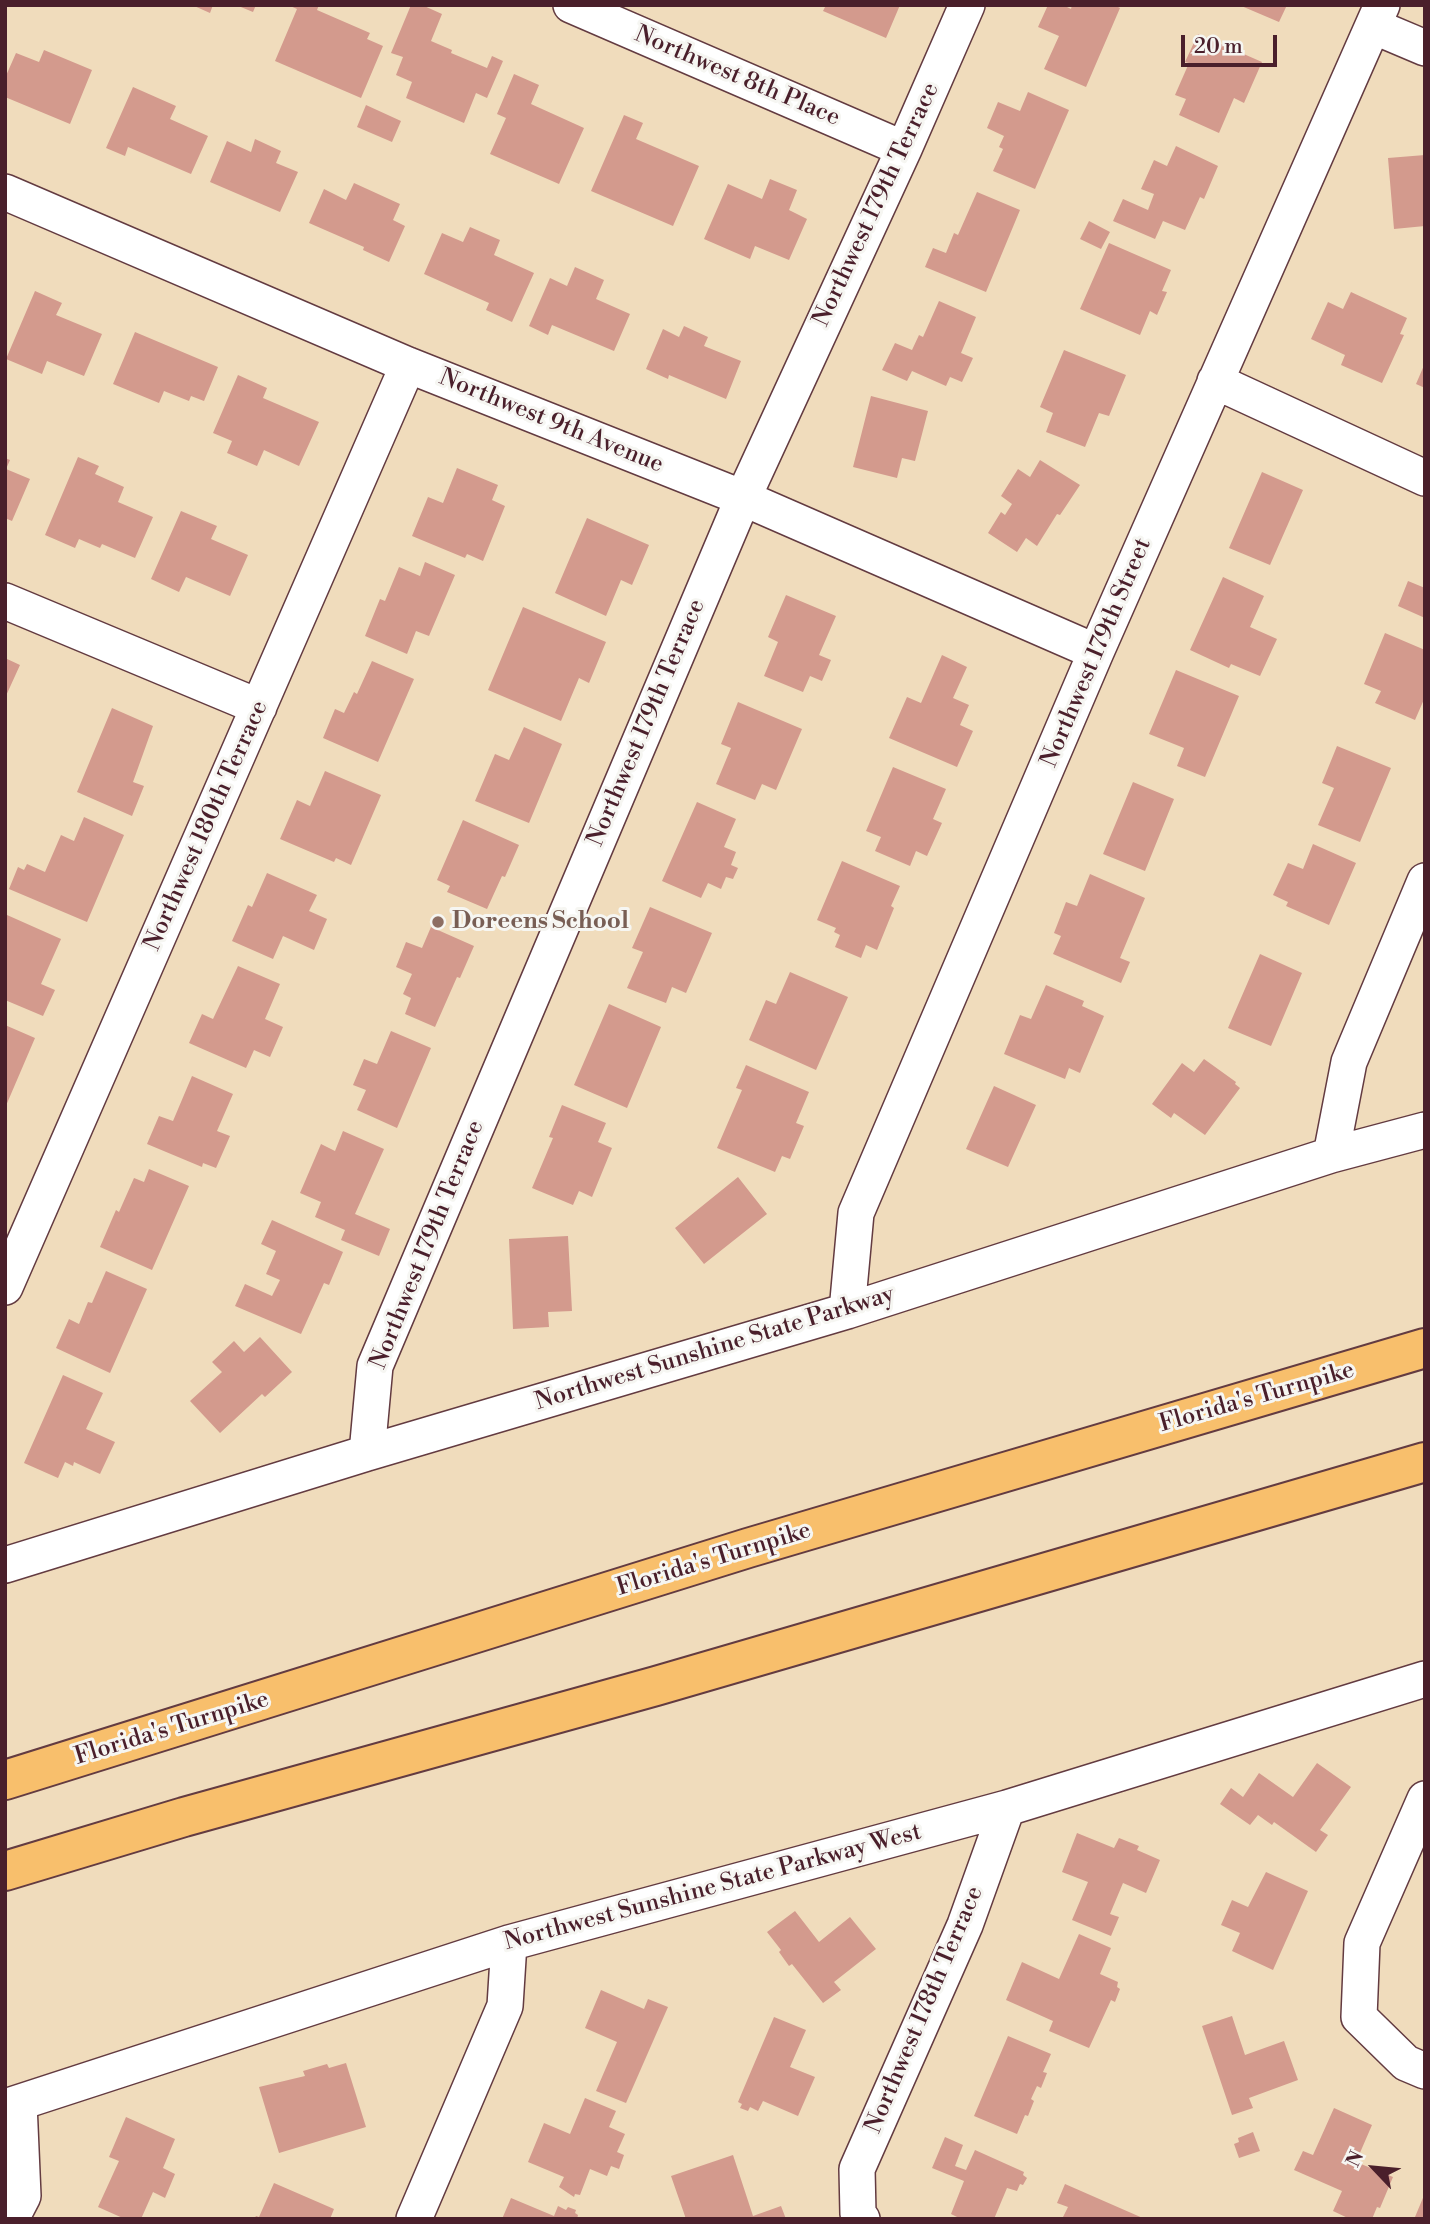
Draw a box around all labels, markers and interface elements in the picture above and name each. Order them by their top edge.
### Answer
street label: Northwest 8th Place [630,21,844,133]
scale bar [1185,21,1281,65]
text: 20 m [1194,34,1243,60]
street label: Northwest 179th Terrace [808,79,946,331]
street label: Northwest 9th Avenue [435,364,667,480]
street label: Northwest 179th Street [1036,534,1158,772]
street label: Northwest 179th Terrace [582,595,712,851]
street label: Northwest 180th Terrace [139,697,275,955]
place label: Doreens School [452,908,629,936]
marker: Doreens School [430,914,446,930]
street label: Northwest 179th Terrace [365,1117,491,1373]
street label: Northwest Sunshine State Parkway [532,1281,898,1417]
street label: Florida's Turnpike [1156,1356,1358,1440]
street label: Florida's Turnpike [613,1517,815,1603]
street label: Florida's Turnpike [71,1686,273,1772]
street label: Northwest Sunshine State Parkway West [501,1818,925,1958]
street label: Northwest 178th Terrace [860,1882,990,2138]
north arrow [1339,2133,1409,2203]
text: N [1341,2147,1369,2171]

